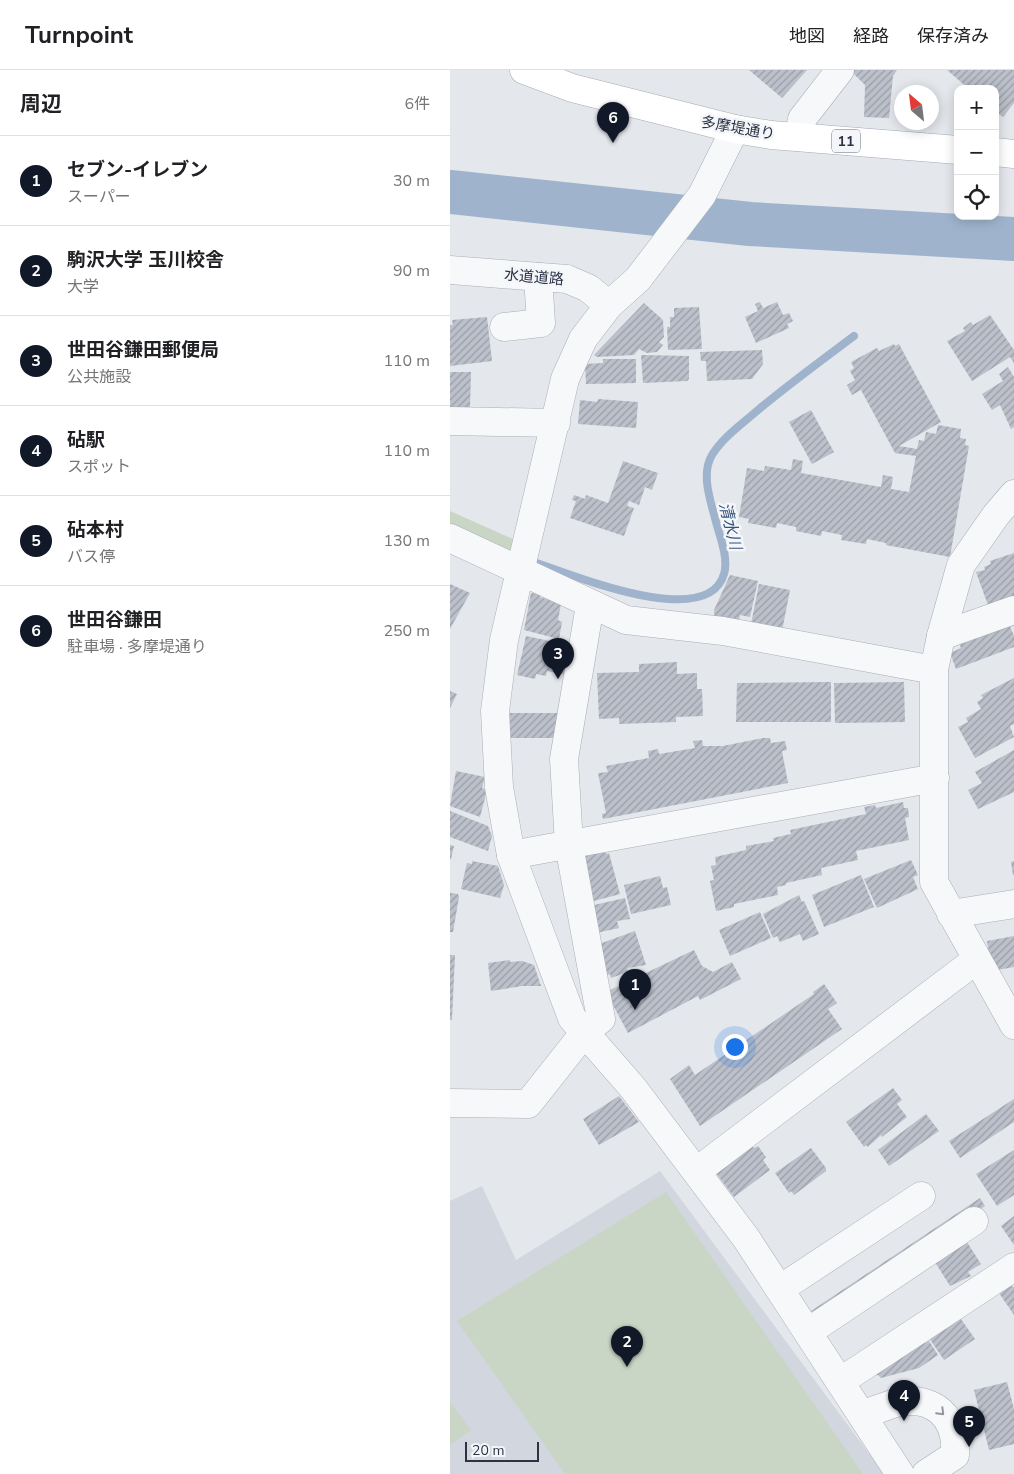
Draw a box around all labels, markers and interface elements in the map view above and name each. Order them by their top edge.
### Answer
text: Turnpoint [25,19,133,51]
text: 地図 [789,24,825,48]
text: 経路 [853,24,889,48]
text: 保存済み [917,24,989,48]
north arrow [894,85,939,130]
map controls [954,85,999,220]
button: + [954,85,999,130]
text: 周辺 [20,90,62,118]
text: 6件 [404,93,430,115]
pin: 6 [597,102,629,143]
street label: 多摩堤通り [699,112,777,144]
road number: 11 [832,129,860,152]
button: − [954,130,999,175]
text: セブン-イレブン [67,157,208,183]
text: 1 [31,170,41,192]
text: 30 m [393,170,430,192]
button: locate [954,175,999,220]
text: スーパー [67,186,131,208]
text: 駒沢大学 玉川校舎 [67,247,224,273]
text: 2 [31,260,41,282]
text: 90 m [393,260,430,282]
street label: 水道道路 [503,264,565,290]
text: 大学 [67,276,99,298]
text: 世田谷鎌田郵便局 [67,337,219,363]
text: 3 [31,350,41,372]
text: 110 m [383,350,430,372]
text: 公共施設 [67,366,131,388]
text: 砧駅 [67,427,105,453]
text: 4 [31,440,41,462]
text: 110 m [383,440,430,462]
text: スポット [67,456,131,478]
water label: 清水川 [714,500,747,554]
text: 砧本村 [67,517,124,543]
text: 5 [31,530,41,552]
text: 130 m [383,530,430,552]
text: バス停 [67,546,115,568]
text: 世田谷鎌田 [67,607,162,633]
text: 6 [31,620,41,642]
text: 250 m [383,620,430,642]
text: 駐車場 · 多摩堤通り [67,636,207,658]
pin: 3 [542,638,574,679]
pin: 1 [619,969,651,1010]
your location [722,1034,748,1060]
pin: 2 [611,1326,643,1367]
pin: 4 [888,1380,920,1421]
one-way arrow [935,1406,944,1415]
pin: 5 [953,1406,985,1447]
scale bar [465,1439,539,1462]
text: 20 m [472,1441,504,1460]

